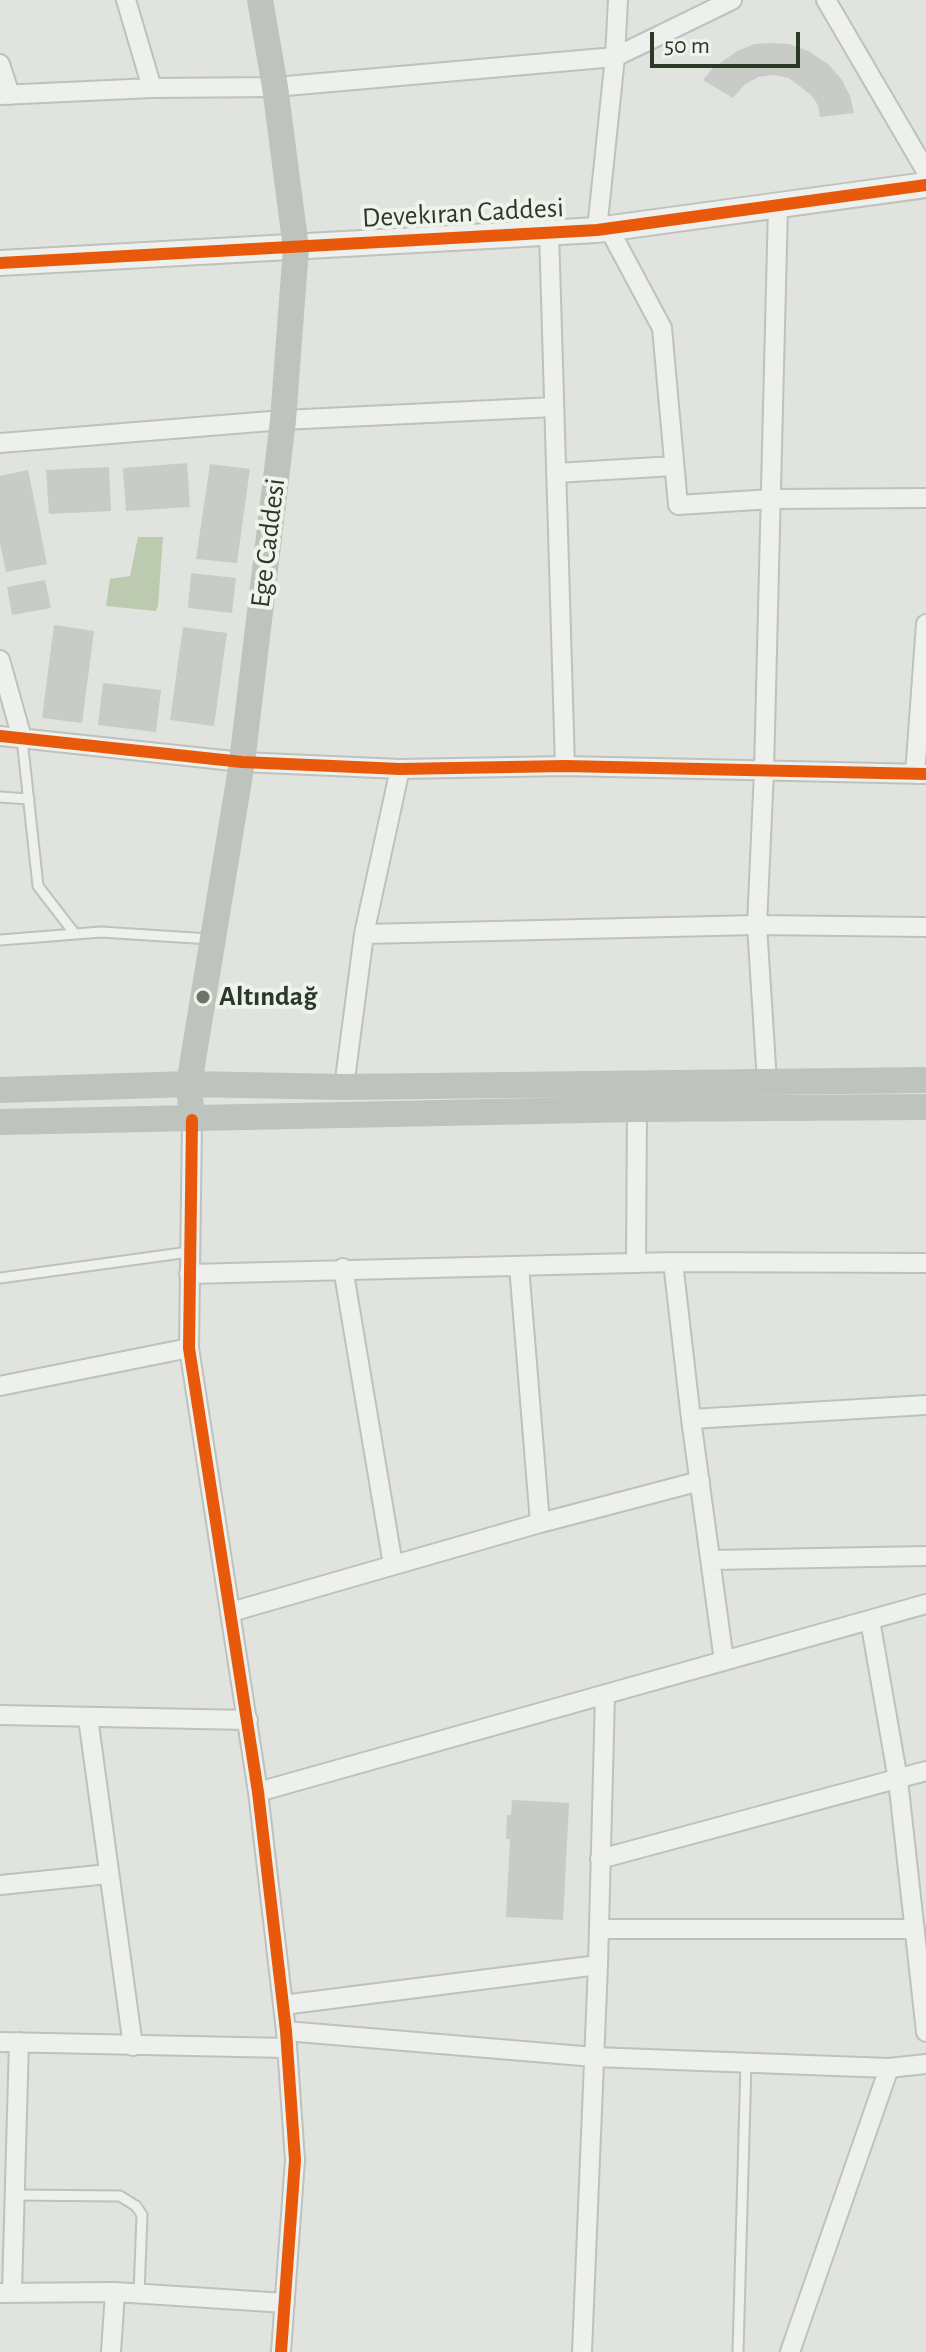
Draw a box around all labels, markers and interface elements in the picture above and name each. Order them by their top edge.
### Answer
scale bar [654,16,804,66]
text: 50 m [664,34,710,58]
street label: Devekıran Caddesi [361,191,565,235]
street label: Ege Caddesi [243,476,293,610]
place label: Altındağ [219,980,317,1014]
marker: Altındağ [194,988,212,1006]

